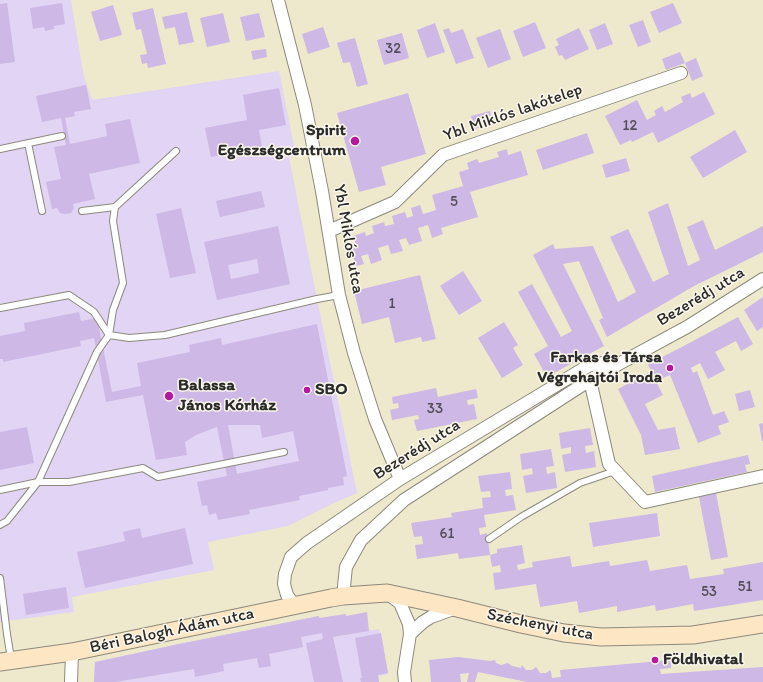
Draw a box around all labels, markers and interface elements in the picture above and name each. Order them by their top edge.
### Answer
house number: 32 [385,40,401,58]
street label: Ybl Miklós lakótelep [441,80,585,146]
house number: 12 [623,117,637,135]
place label: Spirit Egészségcentrum [218,121,346,161]
marker: Spirit Egészségcentrum [349,135,361,147]
street label: Ybl Miklós utca [328,183,368,295]
house number: 5 [450,193,458,211]
street label: Bezerédj utca [653,263,749,331]
house number: 1 [389,295,395,313]
place label: Farkas és Társa Végrehajtói Iroda [537,348,662,388]
marker: Farkas és Társa Végrehajtói Iroda [665,363,675,373]
place label: Balassa János Kórház [178,376,276,416]
place label: SBO [315,380,348,400]
marker: SBO [302,385,312,395]
marker: Balassa János Kórház [163,390,175,402]
house number: 33 [427,400,443,418]
street label: Bezerédj utca [370,415,464,485]
house number: 61 [440,525,454,543]
house number: 51 [738,578,752,596]
house number: 53 [701,583,717,601]
street label: Béri Balogh Ádám utca [88,604,256,658]
street label: Széchenyi utca [485,605,595,645]
place label: Földhivatal [663,650,743,670]
marker: Földhivatal [650,655,660,665]

